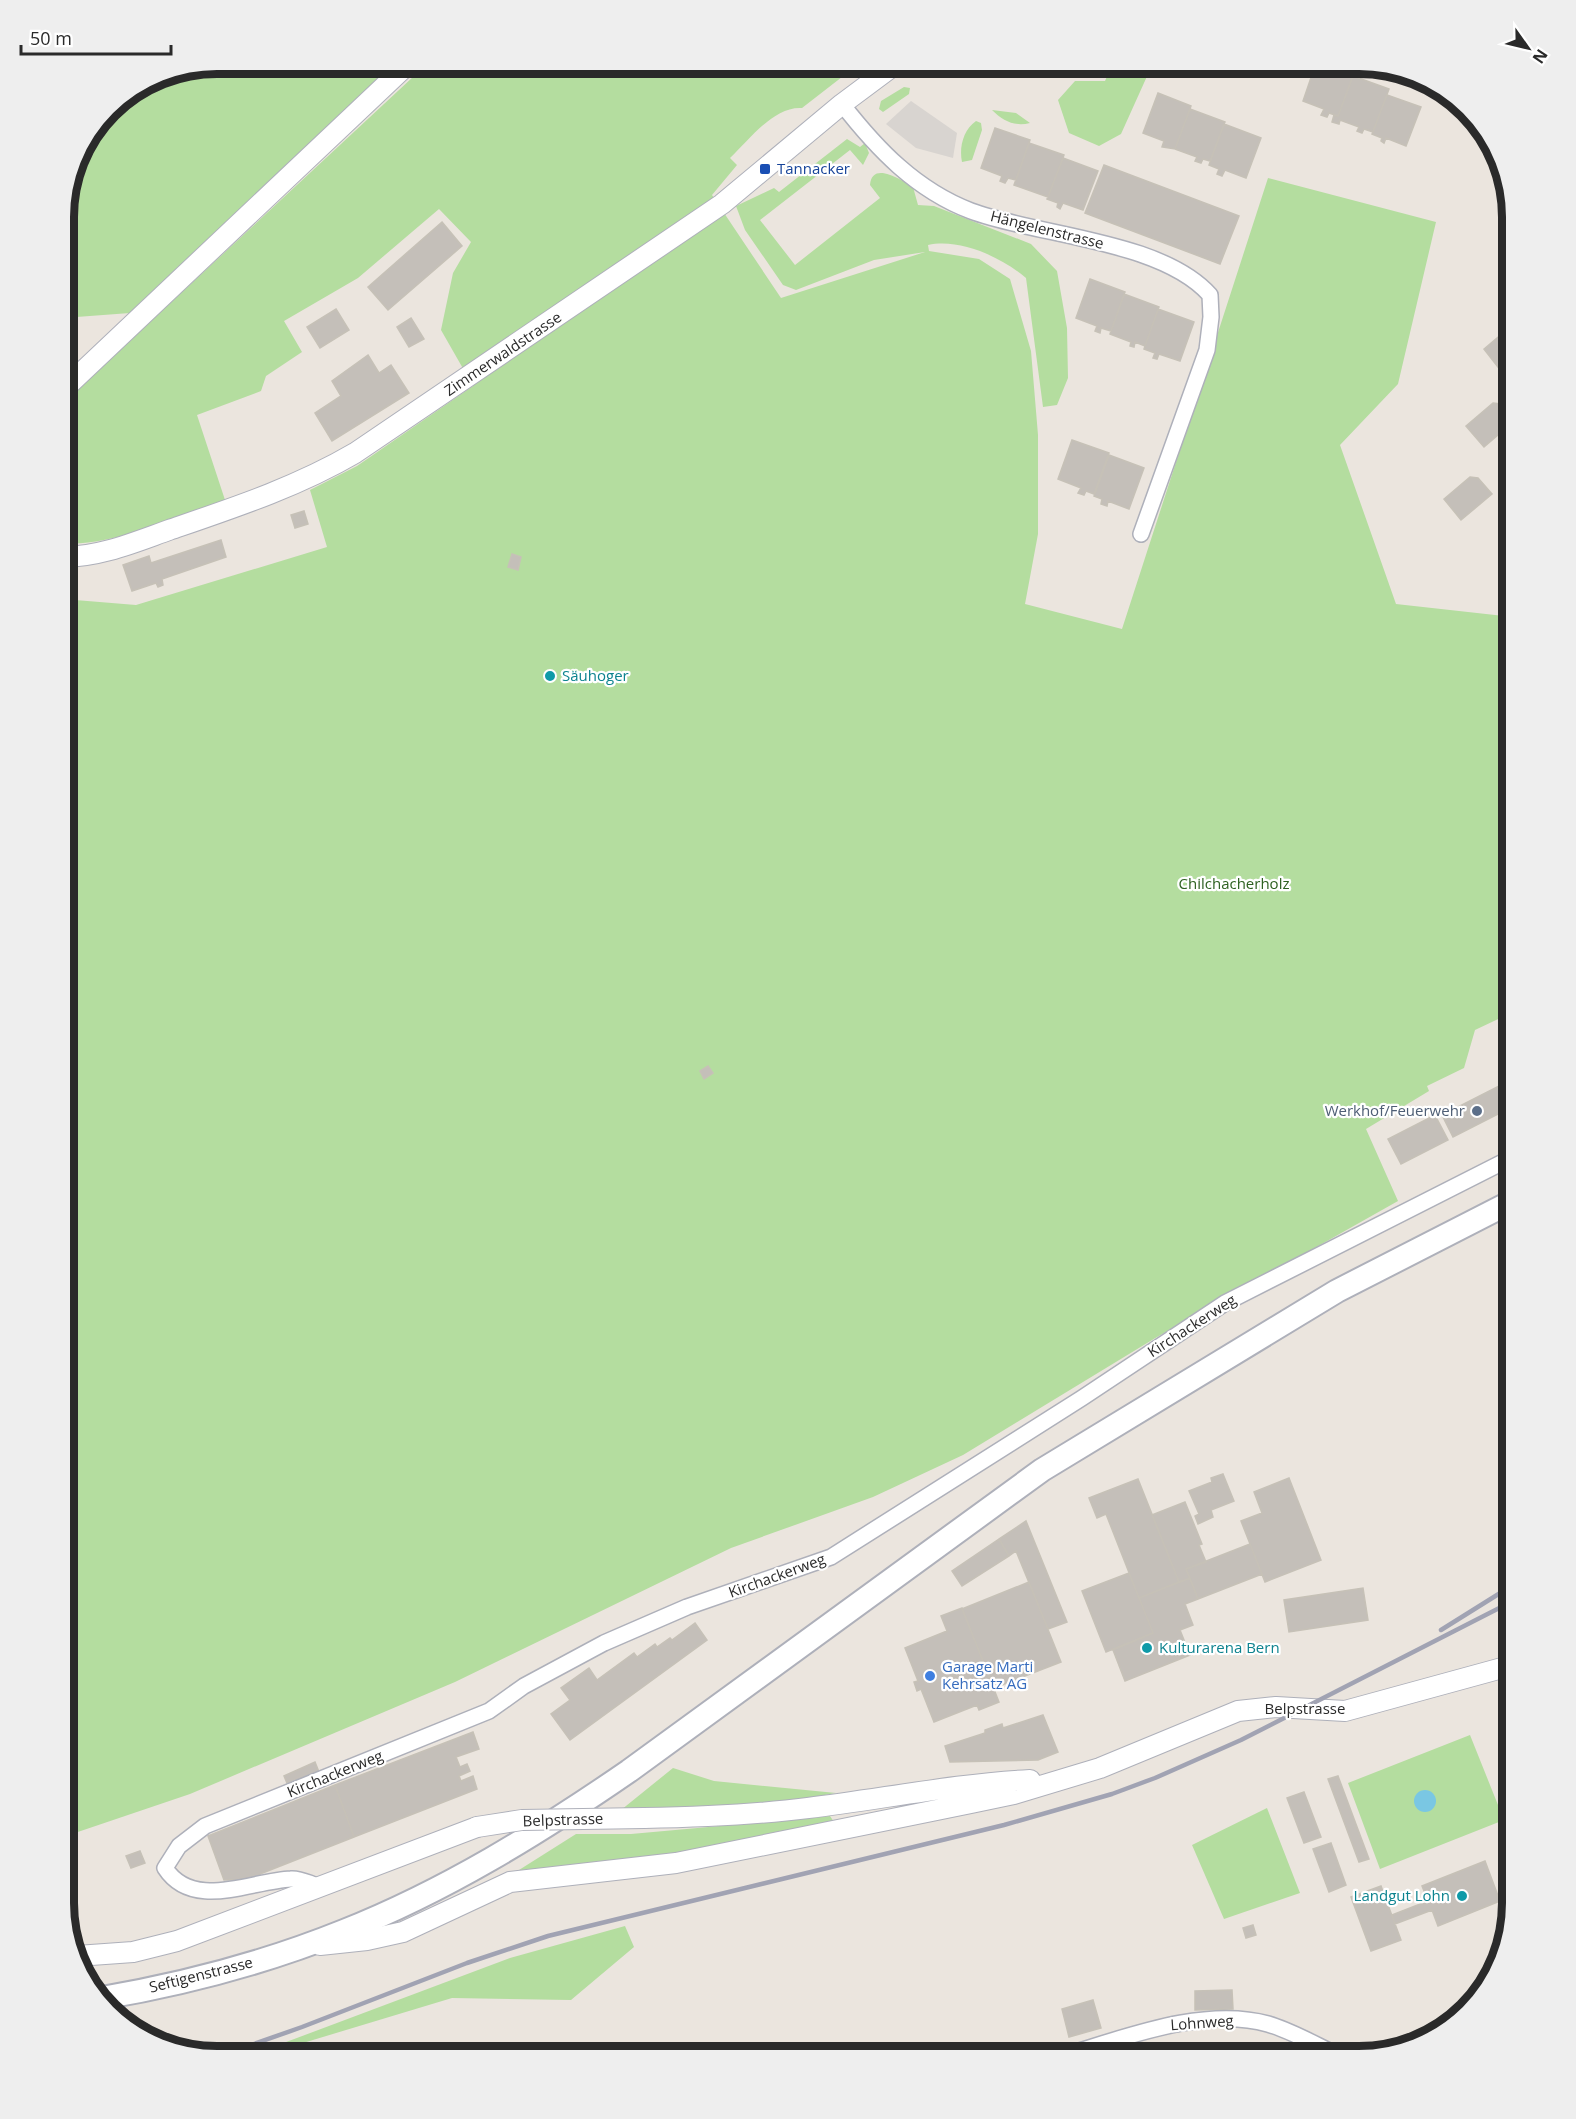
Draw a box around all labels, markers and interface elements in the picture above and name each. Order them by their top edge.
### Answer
scale bar [21,18,171,56]
north arrow [1498,18,1558,78]
text: 50 m [30,26,72,50]
text: N [1528,45,1553,68]
place label: Tannacker [777,158,850,178]
marker: Tannacker [758,162,772,176]
street label: Hängelenstrasse [988,205,1106,253]
street label: Zimmerwaldstrasse [440,306,565,400]
place label: Säuhoger [562,665,629,685]
marker: Säuhoger [543,669,557,683]
park label: Chilchacherholz [1179,873,1289,893]
place label: Werkhof/Feuerwehr [1325,1100,1465,1120]
marker: Werkhof/Feuerwehr [1470,1104,1484,1118]
street label: Kirchackerweg [1143,1289,1240,1361]
street label: Kirchackerweg [725,1548,828,1602]
place label: Kulturarena Bern [1159,1637,1280,1657]
marker: Kulturarena Bern [1140,1641,1154,1655]
place label: Garage Marti Kehrsatz AG [942,1656,1033,1693]
marker: Garage Marti Kehrsatz AG [923,1669,937,1683]
street label: Belpstrasse [1265,1698,1345,1718]
street label: Kirchackerweg [284,1745,385,1801]
street label: Belpstrasse [522,1808,604,1830]
place label: Landgut Lohn [1354,1885,1450,1905]
marker: Landgut Lohn [1455,1889,1469,1903]
street label: Seftigenstrasse [147,1951,255,1997]
street label: Lohnweg [1170,2010,1234,2034]

